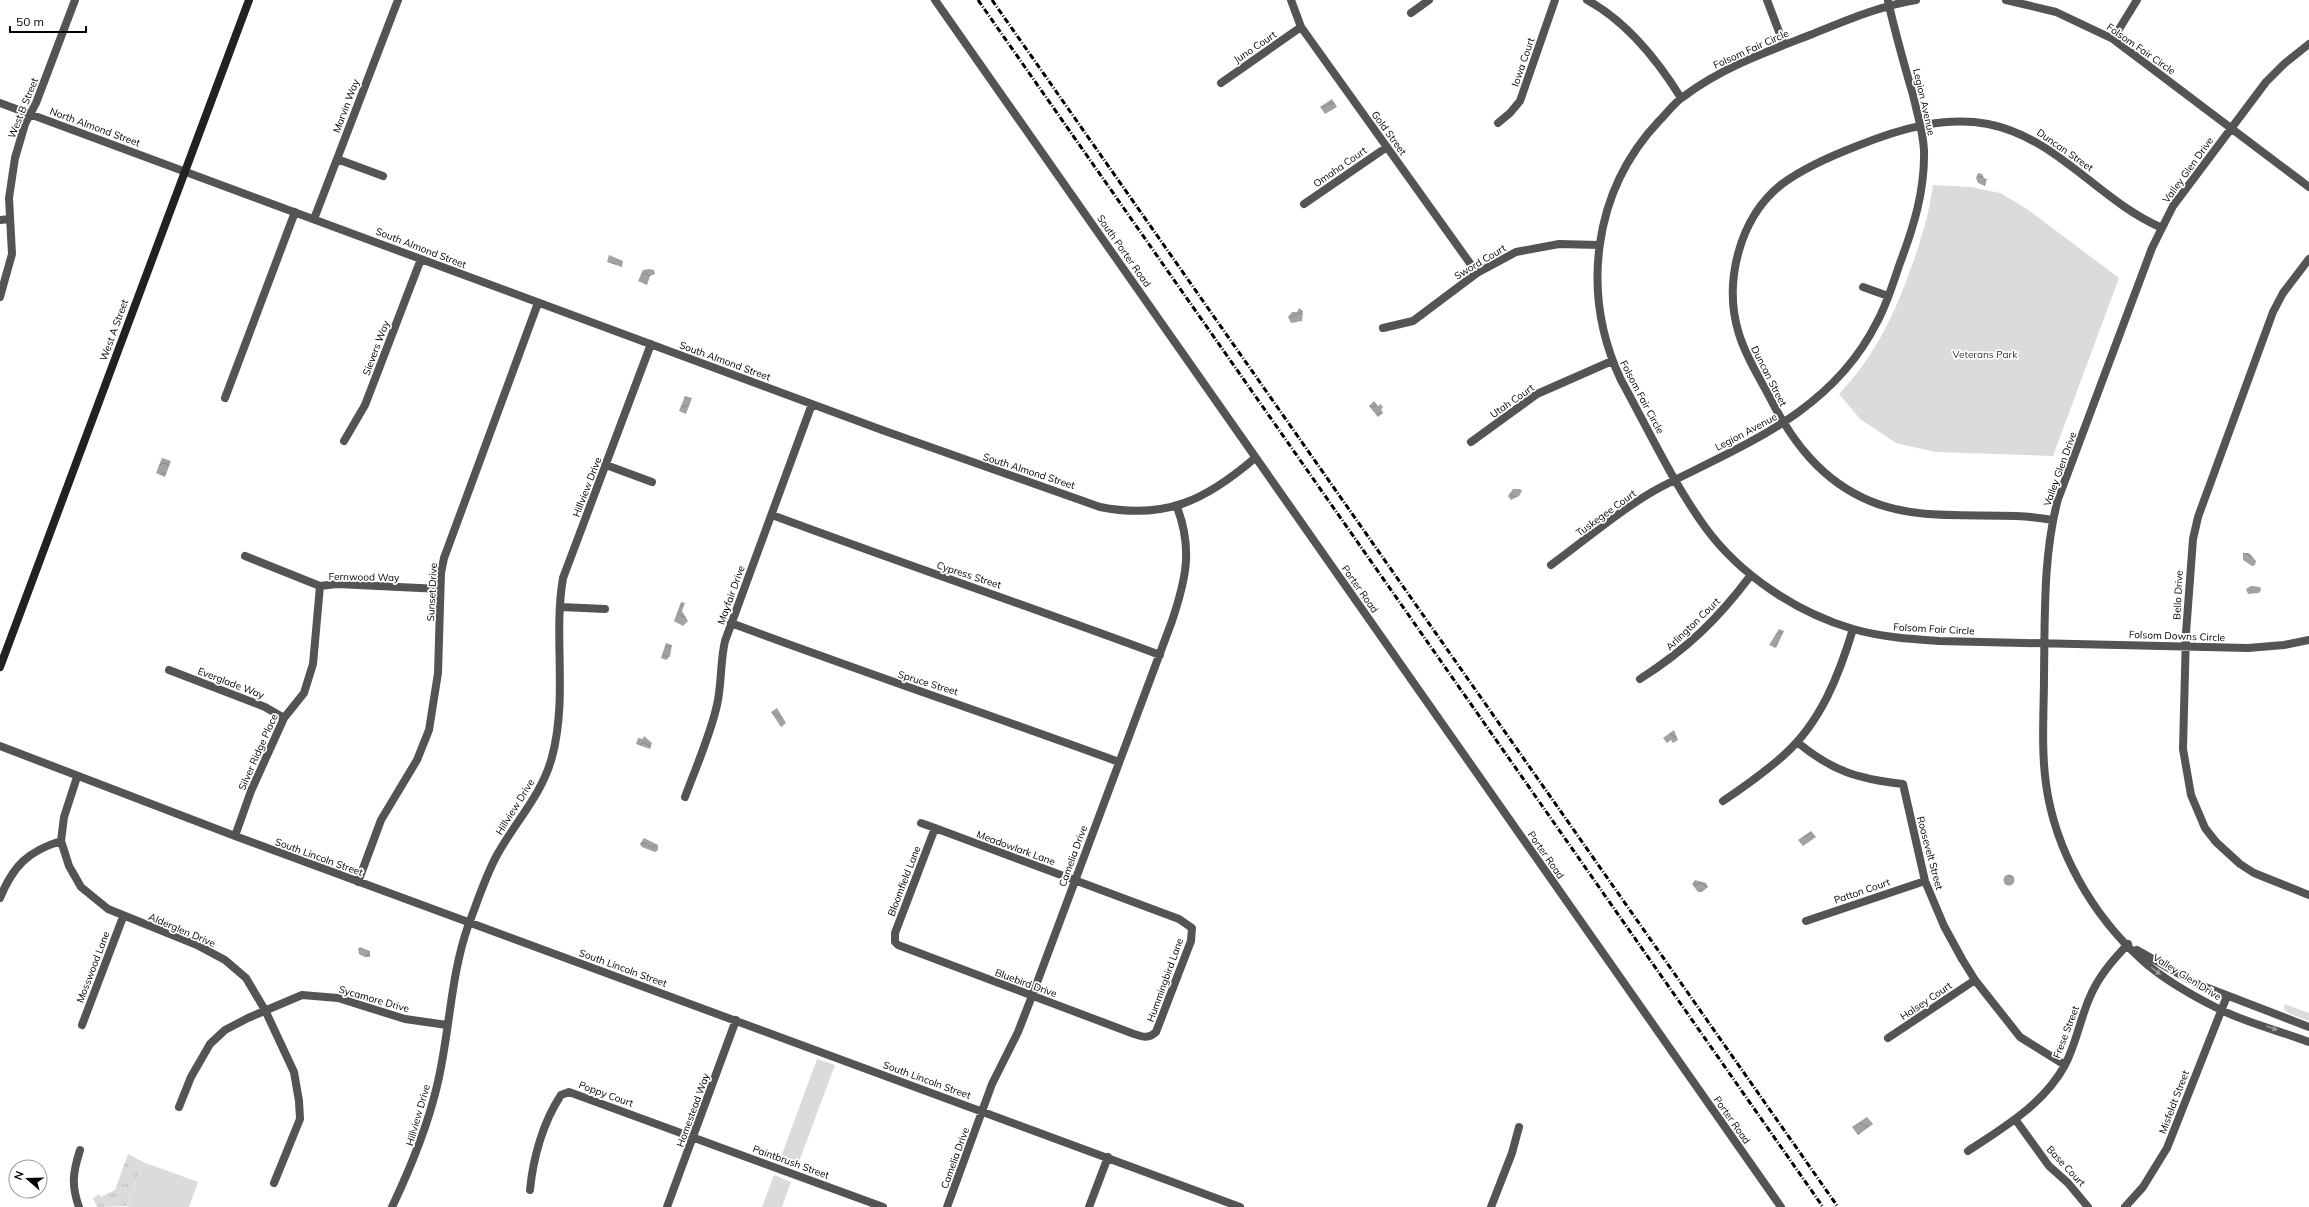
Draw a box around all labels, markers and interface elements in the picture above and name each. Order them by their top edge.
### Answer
scale bar [10,8,86,34]
text: 50 m [16,14,44,29]
street label: Folsom Fair Circle [2104,20,2178,78]
street label: Folsom Fair Circle [1711,27,1791,71]
street label: Juno Court [1231,28,1279,66]
street label: Iowa Court [1509,35,1538,88]
street label: Legion Avenue [1910,67,1938,137]
street label: West B Street [5,75,41,140]
street label: Marvin Way [330,77,362,135]
street label: North Almond Street [48,105,143,150]
street label: Gold Street [1369,108,1410,158]
street label: Duncan Street [2034,126,2096,175]
street label: Valley Glen Drive [2160,135,2216,205]
street label: Omaha Court [1311,144,1370,190]
street label: South Porter Road [1094,212,1154,290]
street label: South Almond Street [374,225,469,271]
street label: Sword Court [1452,241,1509,283]
street label: West A Street [97,297,131,363]
street label: Sievers Way [360,318,393,377]
street label: South Almond Street [678,338,773,384]
street label: Duncan Street [1748,344,1790,409]
park label: Veterans Park [1953,348,2018,361]
street label: Folsom Fair Circle [1617,358,1667,436]
street label: Utah Court [1488,381,1537,421]
street label: Legion Avenue [1713,410,1779,454]
street label: Valley Glen Drive [2041,430,2079,508]
street label: South Almond Street [981,450,1077,492]
street label: Hillview Drive [570,455,604,519]
street label: Tuskegee Court [1573,486,1639,539]
street label: Cypress Street [935,558,1003,592]
street label: Sunset Drive [424,562,440,622]
street label: Porter Road [1339,563,1381,615]
street label: Mayfair Drive [714,564,748,626]
street label: Fernwood Way [329,570,400,584]
street label: Bello Drive [2170,570,2186,620]
street label: Arlington Court [1663,594,1723,653]
street label: Folsom Fair Circle [1893,620,1975,638]
street label: Folsom Downs Circle [2129,628,2225,644]
street label: Everglade Way [196,664,267,702]
street label: Spruce Street [896,668,960,698]
street label: Silver Ridge Place [235,712,281,792]
street label: Hillview Drive [493,777,537,837]
street label: Roosevelt Street [1914,815,1946,892]
street label: Camelia Drive [1056,824,1090,888]
street label: Meadowlark Lane [975,828,1057,868]
street label: Porter Road [1525,829,1567,881]
street label: South Lincoln Street [273,835,365,879]
street label: Bloomfield Lane [885,844,923,918]
street label: Patton Court [1832,875,1892,907]
street label: Alderglen Drive [147,910,217,950]
street label: Mosswood Lane [73,929,113,1005]
street label: Hummingbird Lane [1144,936,1186,1024]
street label: South Lincoln Street [577,946,669,990]
street label: Valley Glen Drive [2150,951,2224,1003]
street label: Bluebird Drive [993,966,1059,1000]
one-way arrow [2151,967,2162,975]
street label: Halsey Court [1898,979,1955,1023]
street label: Sycamore Drive [337,983,411,1015]
street label: Frese Street [2050,1003,2082,1060]
one-way arrow [2267,1026,2279,1032]
street label: South Lincoln Street [881,1058,973,1102]
street label: Misfeldt Street [2156,1068,2192,1135]
street label: Homestead Way [674,1071,713,1149]
street label: Poppy Court [577,1078,636,1110]
street label: Hillview Drive [403,1083,433,1147]
street label: Porter Road [1711,1094,1753,1146]
street label: Camelia Drive [938,1126,972,1190]
street label: Paintbrush Street [751,1142,832,1182]
street label: Base Court [2044,1143,2089,1190]
north arrow [8,1159,48,1199]
text: N [11,1169,27,1182]

